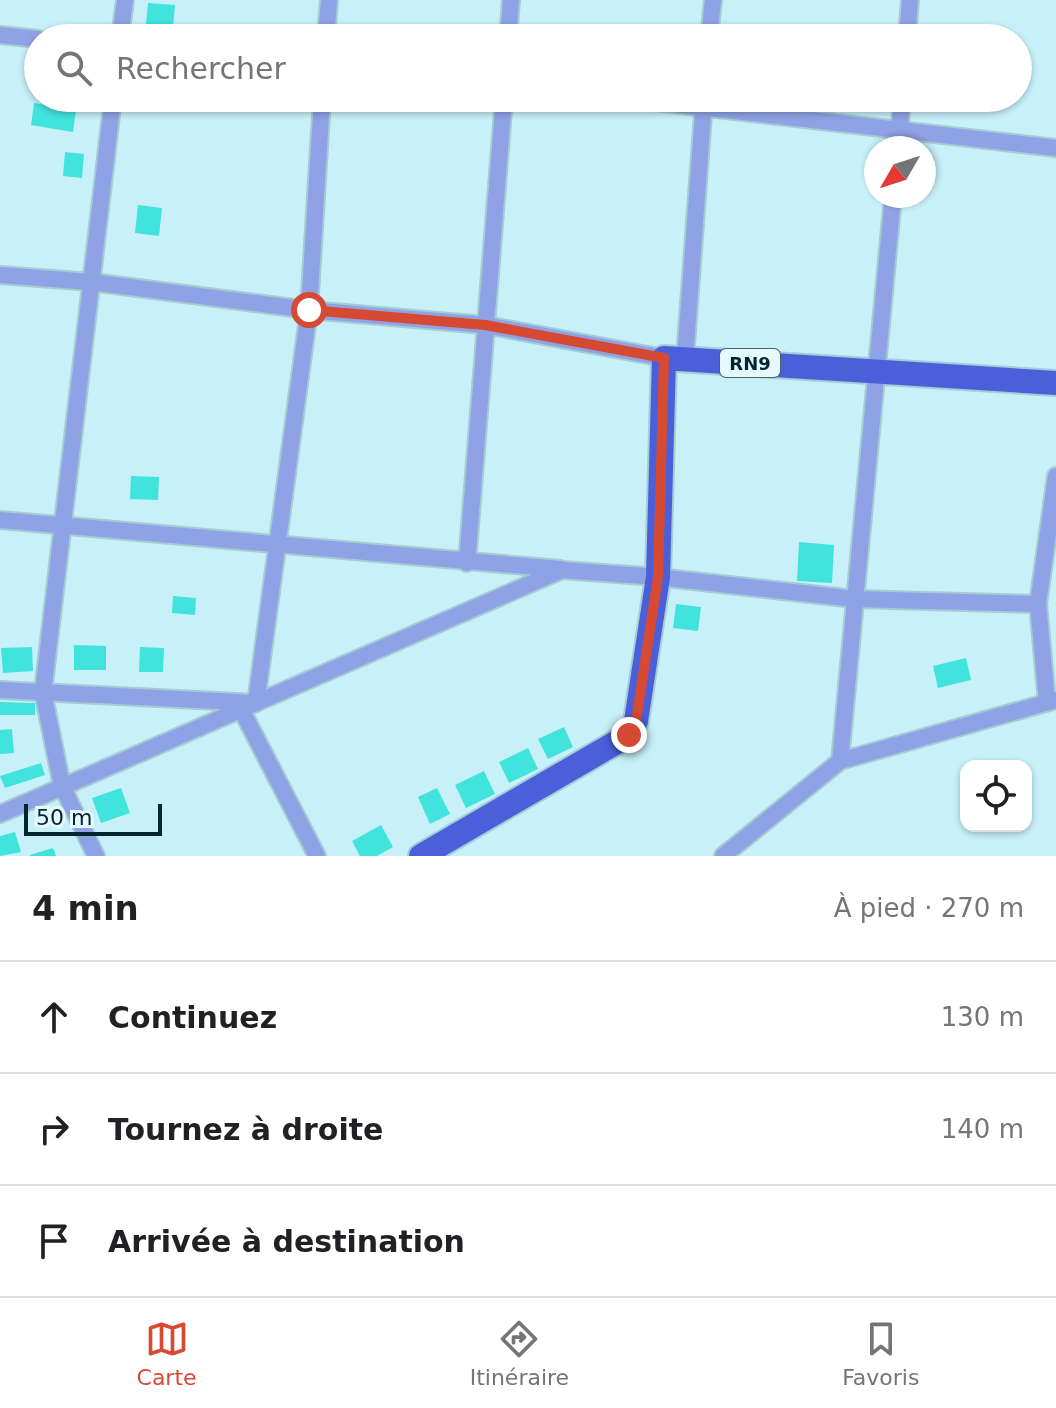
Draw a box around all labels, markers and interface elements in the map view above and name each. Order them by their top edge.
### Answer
search box [24,24,1032,112]
icon: search [52,46,96,90]
text: Rechercher [116,51,286,86]
north arrow [864,136,936,208]
route start [291,292,327,328]
road number: RN9 [720,349,780,377]
route end [611,717,647,753]
map controls [960,760,1032,832]
button: locate [960,760,1032,832]
scale bar [24,800,162,836]
text: 50 m [36,805,92,830]
text: 4 min [32,888,139,928]
text: À pied · 270 m [834,893,1024,923]
icon: ahead [32,995,76,1039]
text: Continuez [108,1000,277,1035]
text: 130 m [941,1002,1024,1032]
icon: right [32,1107,76,1151]
text: Tournez à droite [108,1112,383,1147]
text: 140 m [941,1114,1024,1144]
icon: arrive [32,1219,76,1263]
text: Arrivée à destination [108,1224,465,1259]
tab: Carte [137,1317,197,1390]
tab: Itinéraire [470,1317,569,1390]
tab: Favoris [842,1317,919,1390]

